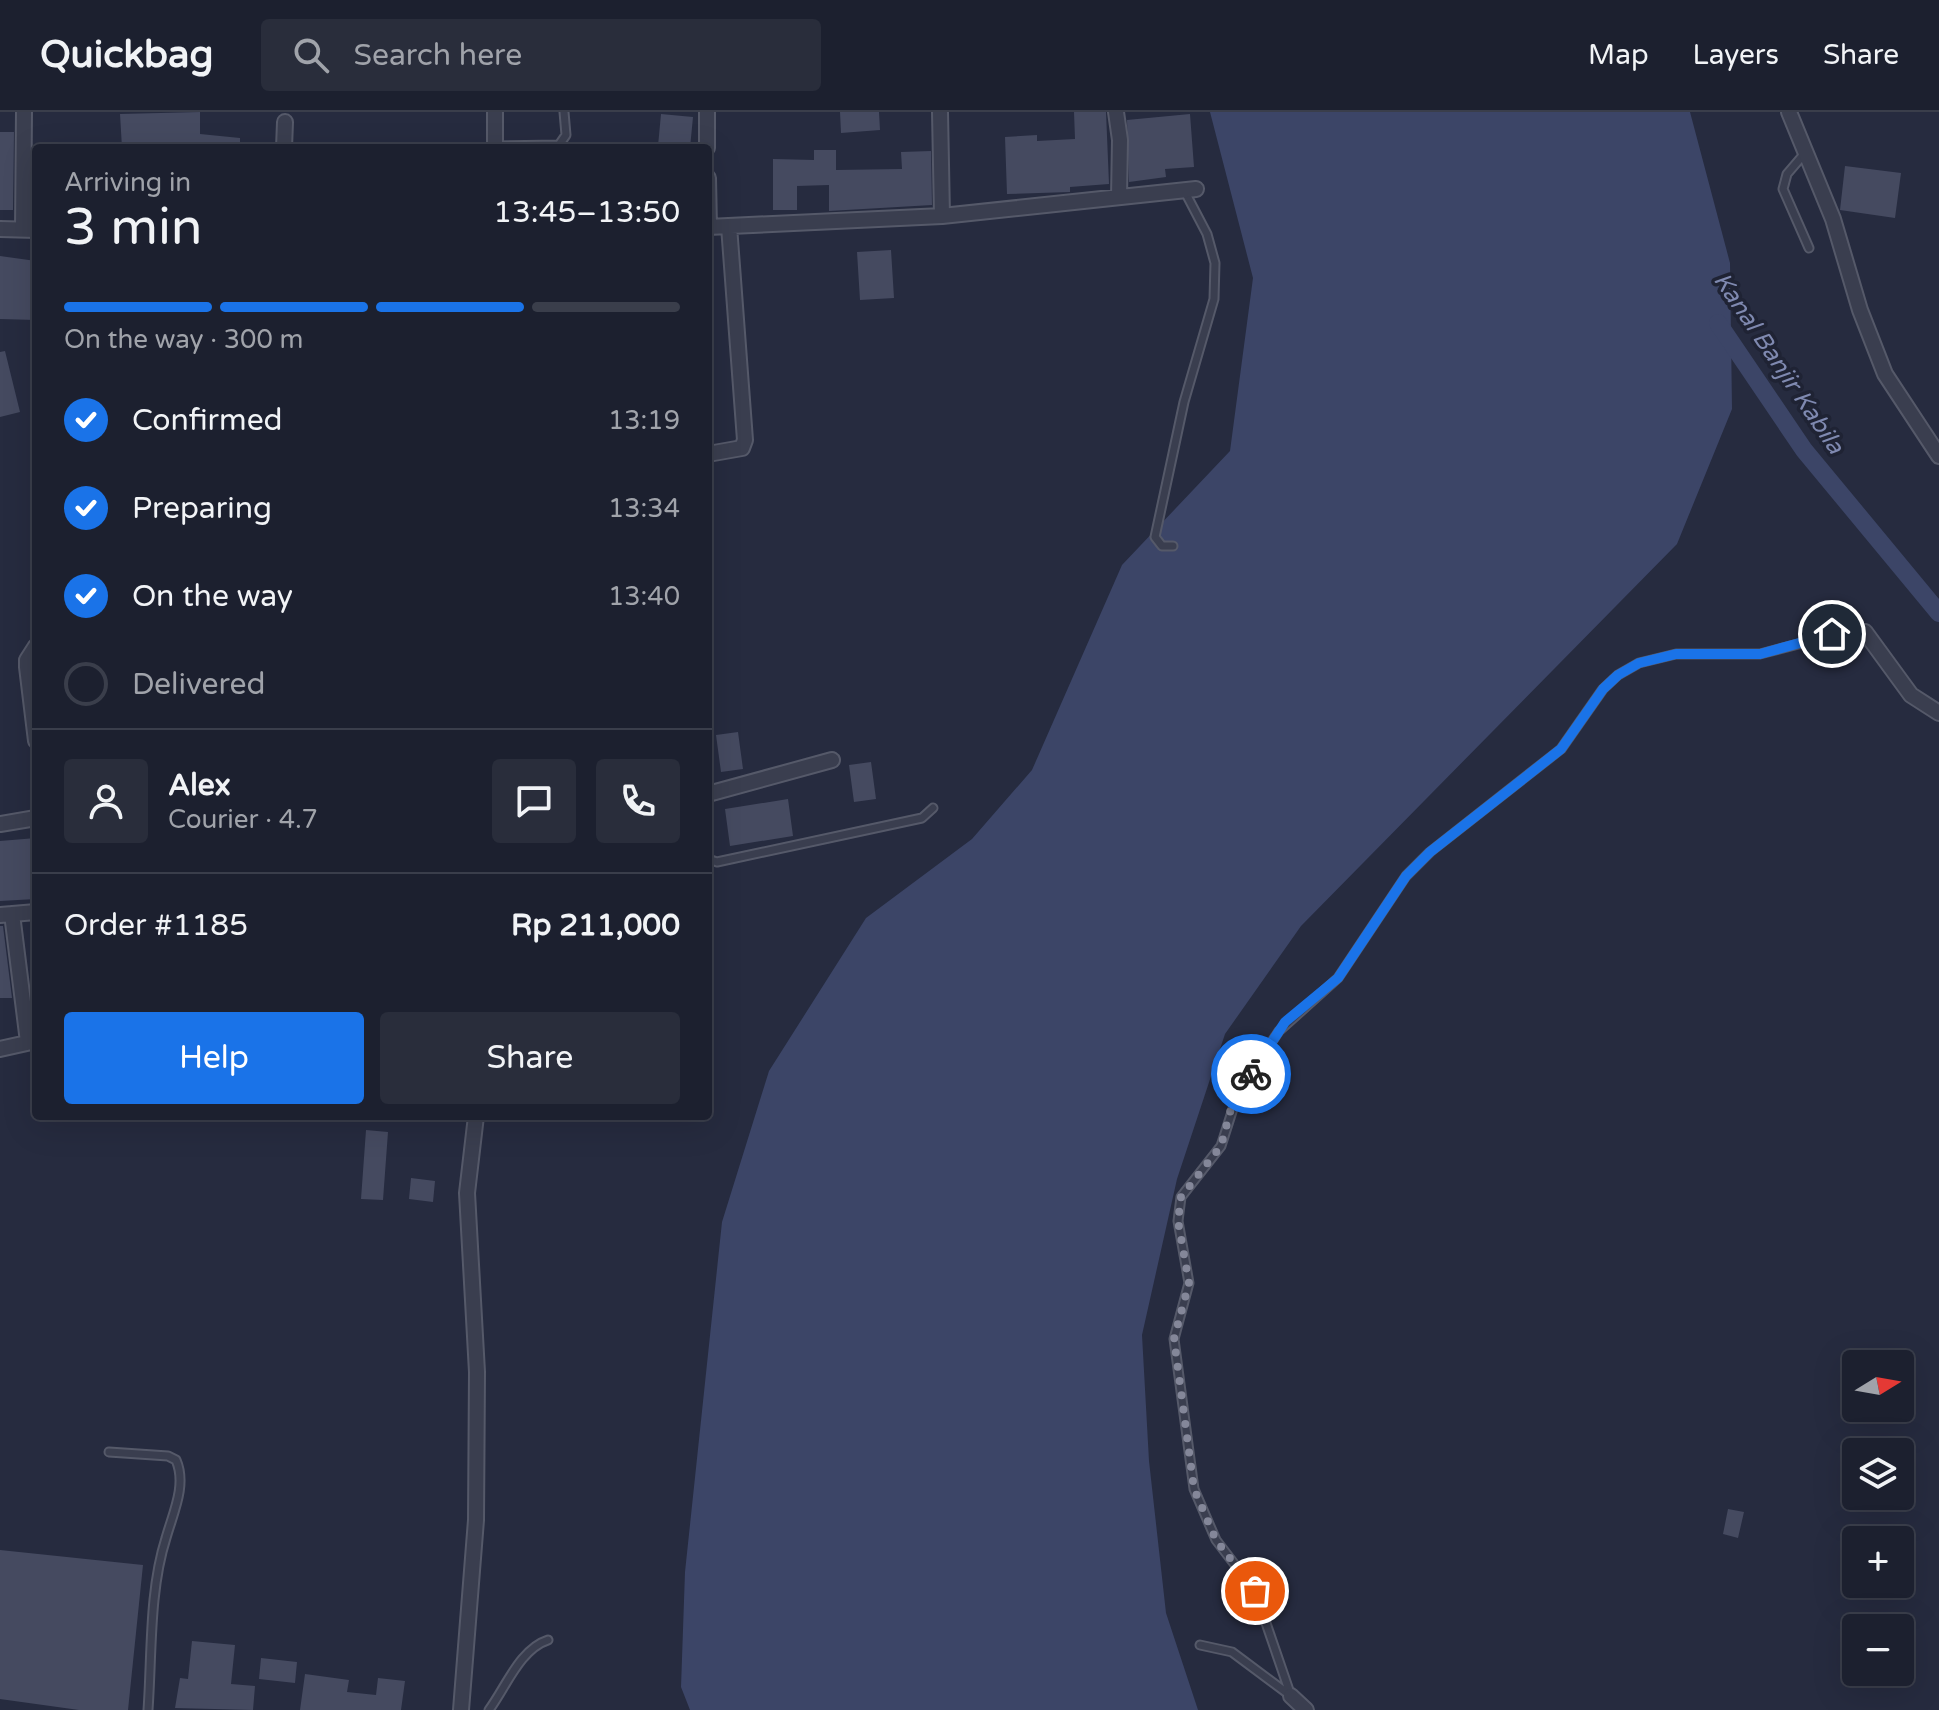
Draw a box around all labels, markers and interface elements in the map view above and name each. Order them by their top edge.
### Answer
search box [261,19,821,91]
text: Quickbag [40,32,213,78]
icon: search [289,33,333,77]
text: Search here [353,37,522,74]
text: Map [1588,38,1649,72]
text: Layers [1693,38,1779,72]
text: Share [1823,38,1899,72]
text: Arriving in [64,167,191,198]
text: 13:45–13:50 [493,194,680,231]
text: 3 min [64,196,203,259]
water label: Kanal Banjir Kabila [1707,267,1850,460]
text: On the way · 300 m [64,324,303,355]
icon: check [64,398,108,442]
text: Confirmed [132,402,283,439]
text: 13:19 [608,405,680,436]
icon: check [64,486,108,530]
text: Preparing [132,490,272,527]
text: 13:34 [608,493,680,524]
icon: check [64,574,108,618]
text: On the way [132,578,293,615]
text: 13:40 [608,581,680,612]
pin [1798,600,1866,668]
icon: home [1810,612,1854,656]
text: Delivered [132,666,266,703]
button: person [64,759,148,843]
button: chat [492,759,576,843]
button: phone [596,759,680,843]
text: Alex [168,767,231,804]
text: Courier · 4.7 [168,804,318,835]
text: Order #1185 [64,907,248,944]
text: Rp 211,000 [511,907,680,944]
button: Help [64,1012,364,1104]
button: Share [380,1012,680,1104]
courier [1211,1034,1291,1114]
icon: bike [1229,1052,1273,1096]
north arrow [1842,1350,1914,1422]
map controls [1842,1350,1914,1686]
button: layers [1842,1438,1914,1510]
button: + [1842,1526,1914,1598]
pin [1221,1557,1289,1625]
icon: bag [1233,1569,1277,1613]
button: − [1842,1614,1914,1686]

